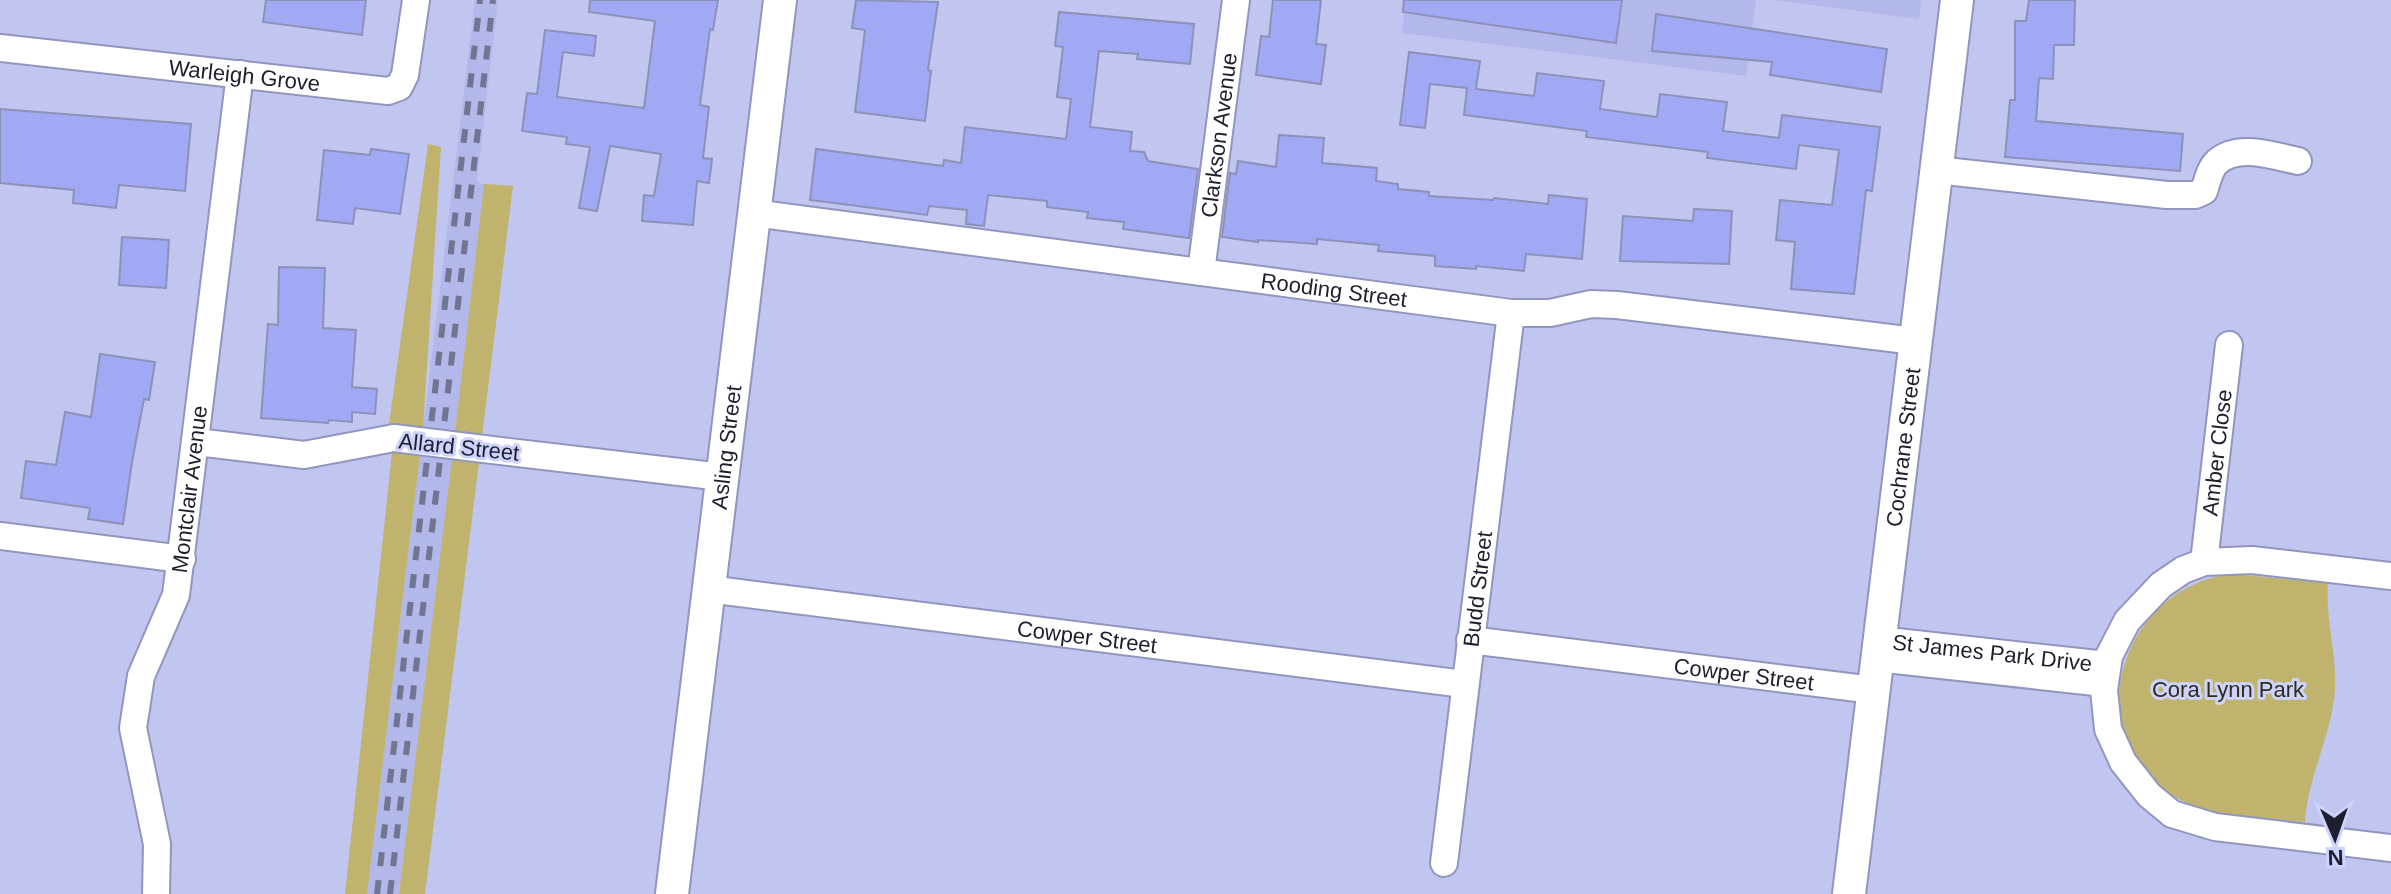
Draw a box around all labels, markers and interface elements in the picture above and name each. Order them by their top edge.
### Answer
street label: Clarkson Avenue [1196,51,1242,219]
street label: Warleigh Grove [168,54,321,96]
street label: Rooding Street [1260,268,1408,312]
street label: Cochrane Street [1881,366,1925,528]
street label: Asling Street [706,384,746,511]
street label: Amber Close [2197,388,2236,517]
street label: Montclair Avenue [166,404,212,574]
street label: Allard Street [397,428,521,466]
street label: Budd Street [1458,530,1497,648]
street label: Cowper Street [1016,615,1158,658]
street label: St James Park Drive [1891,629,2093,676]
street label: Cowper Street [1673,653,1815,695]
park label: Cora Lynn Park [2152,677,2305,702]
north arrow [2295,798,2375,878]
text: N [2327,845,2344,870]

